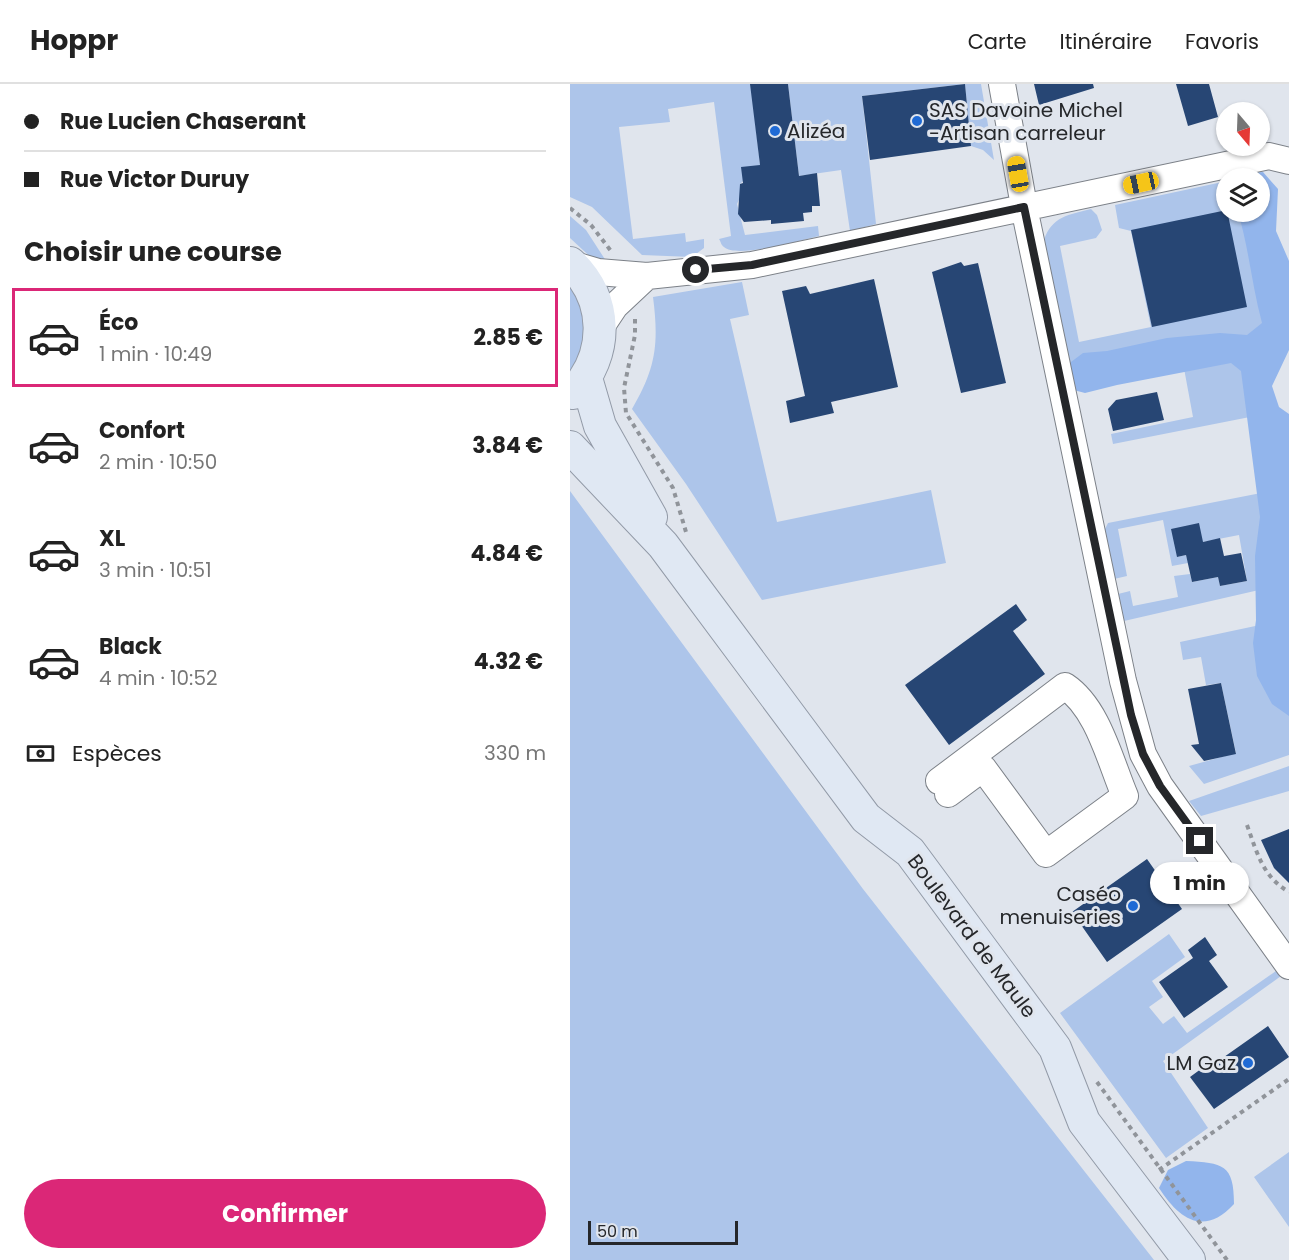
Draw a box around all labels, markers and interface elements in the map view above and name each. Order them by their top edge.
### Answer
text: Hoppr [30,21,118,60]
text: Carte [968,27,1027,56]
text: Itinéraire [1060,27,1152,56]
text: Favoris [1185,27,1259,56]
place label: SAS Davoine Michel -Artisan carreleur [929,96,1123,147]
north arrow [1216,102,1270,156]
map controls [1216,102,1270,222]
text: Rue Lucien Chaserant [60,106,306,137]
marker: SAS Davoine Michel -Artisan carreleur [910,114,924,128]
place label: Alizéa [787,117,845,145]
marker: Alizéa [768,124,782,138]
car [1006,155,1030,193]
text: Rue Victor Duruy [60,164,249,195]
button: layers [1216,168,1270,222]
car [1122,170,1160,196]
text: Choisir une course [24,233,282,270]
route start [682,256,709,283]
text: Éco [99,307,138,338]
icon: car [27,311,81,365]
text: 2.85 € [474,322,543,353]
text: 1 min · 10:49 [99,340,212,368]
text: Confort [99,415,185,446]
icon: car [27,419,81,473]
text: 3.84 € [472,430,543,461]
text: 2 min · 10:50 [99,448,217,476]
text: XL [99,523,125,554]
icon: car [27,527,81,581]
text: 4.84 € [471,538,543,569]
text: 3 min · 10:51 [99,556,212,584]
text: Black [99,631,162,662]
icon: car [27,635,81,689]
text: 4.32 € [474,646,543,677]
text: 4 min · 10:52 [99,664,217,692]
icon: cash [24,737,57,770]
text: Espèces [72,738,162,769]
text: 330 m [484,739,546,767]
route end [1186,827,1213,854]
street label: Boulevard de Maule [901,848,1043,1024]
callout: 1 min [1150,862,1250,904]
text: 1 min [1173,869,1226,897]
place label: Caséo menuiseries [999,880,1121,931]
marker: Caséo menuiseries [1126,899,1140,913]
place label: LM Gaz [1167,1049,1236,1077]
marker: LM Gaz [1241,1056,1255,1070]
button: Confirmer [24,1179,546,1248]
scale bar [588,1218,738,1246]
text: 50 m [597,1220,638,1243]

